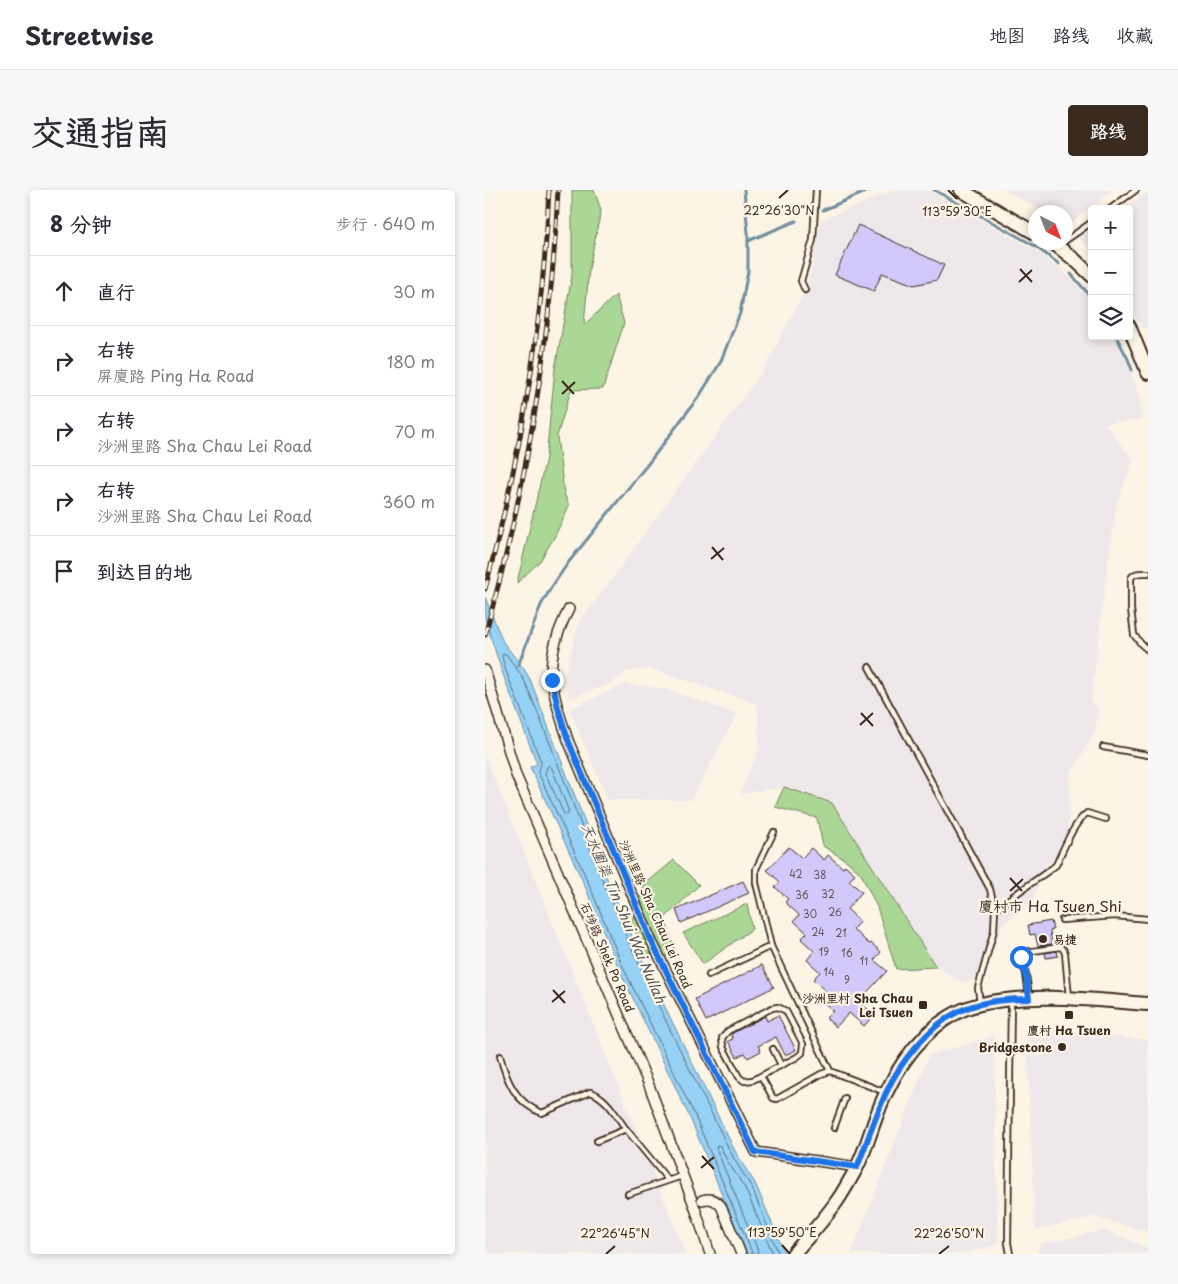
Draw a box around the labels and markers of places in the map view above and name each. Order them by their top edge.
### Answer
place label: 易捷 [1053,930,1077,948]
marker: 易捷 [1037,933,1049,945]
place label: 沙洲里村 Sha Chau Lei Tsuen [802,989,913,1021]
marker: 沙洲里村 Sha Chau Lei Tsuen [917,999,929,1011]
marker: 廈村 Ha Tsuen [1063,1009,1075,1021]
place label: 廈村 Ha Tsuen [1027,1021,1111,1039]
place label: Bridgestone [979,1038,1052,1056]
marker: Bridgestone [1056,1041,1068,1053]

